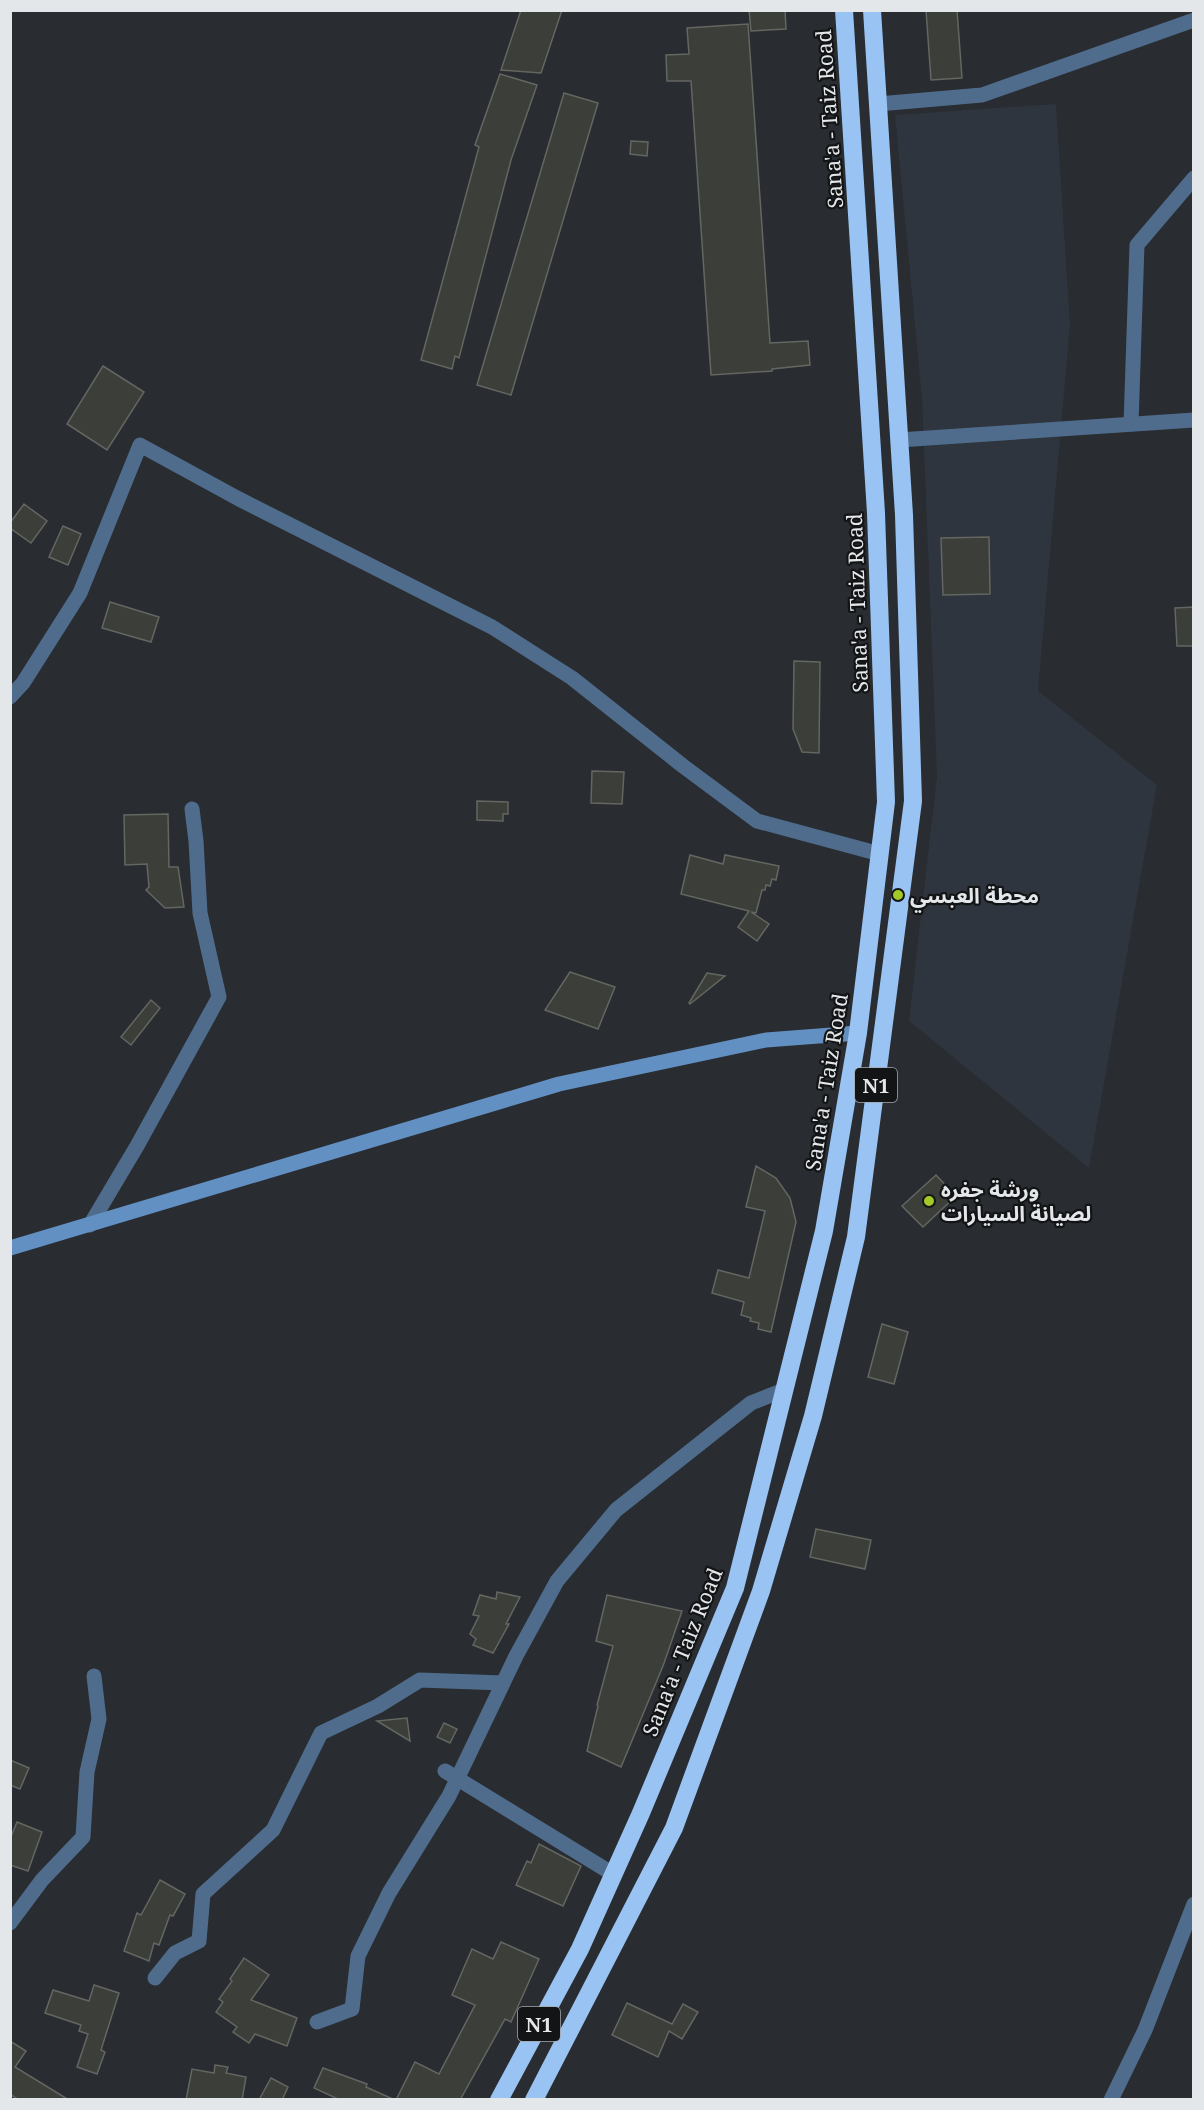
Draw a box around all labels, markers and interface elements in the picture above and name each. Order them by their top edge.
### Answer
street label: Sana'a - Taiz Road [809,29,849,209]
street label: Sana'a - Taiz Road [840,513,874,693]
place label: محطة العبسي [910,881,1039,913]
marker: محطة العبسي [891,888,905,902]
street label: Sana'a - Taiz Road [798,991,854,1173]
road number: N1 [855,1068,897,1102]
place label: ورشة جفره لصيانة السيارات [941,1175,1091,1227]
marker: ورشة جفره لصيانة السيارات [922,1194,936,1208]
street label: Sana'a - Taiz Road [635,1564,729,1740]
road number: N1 [518,2007,560,2041]

